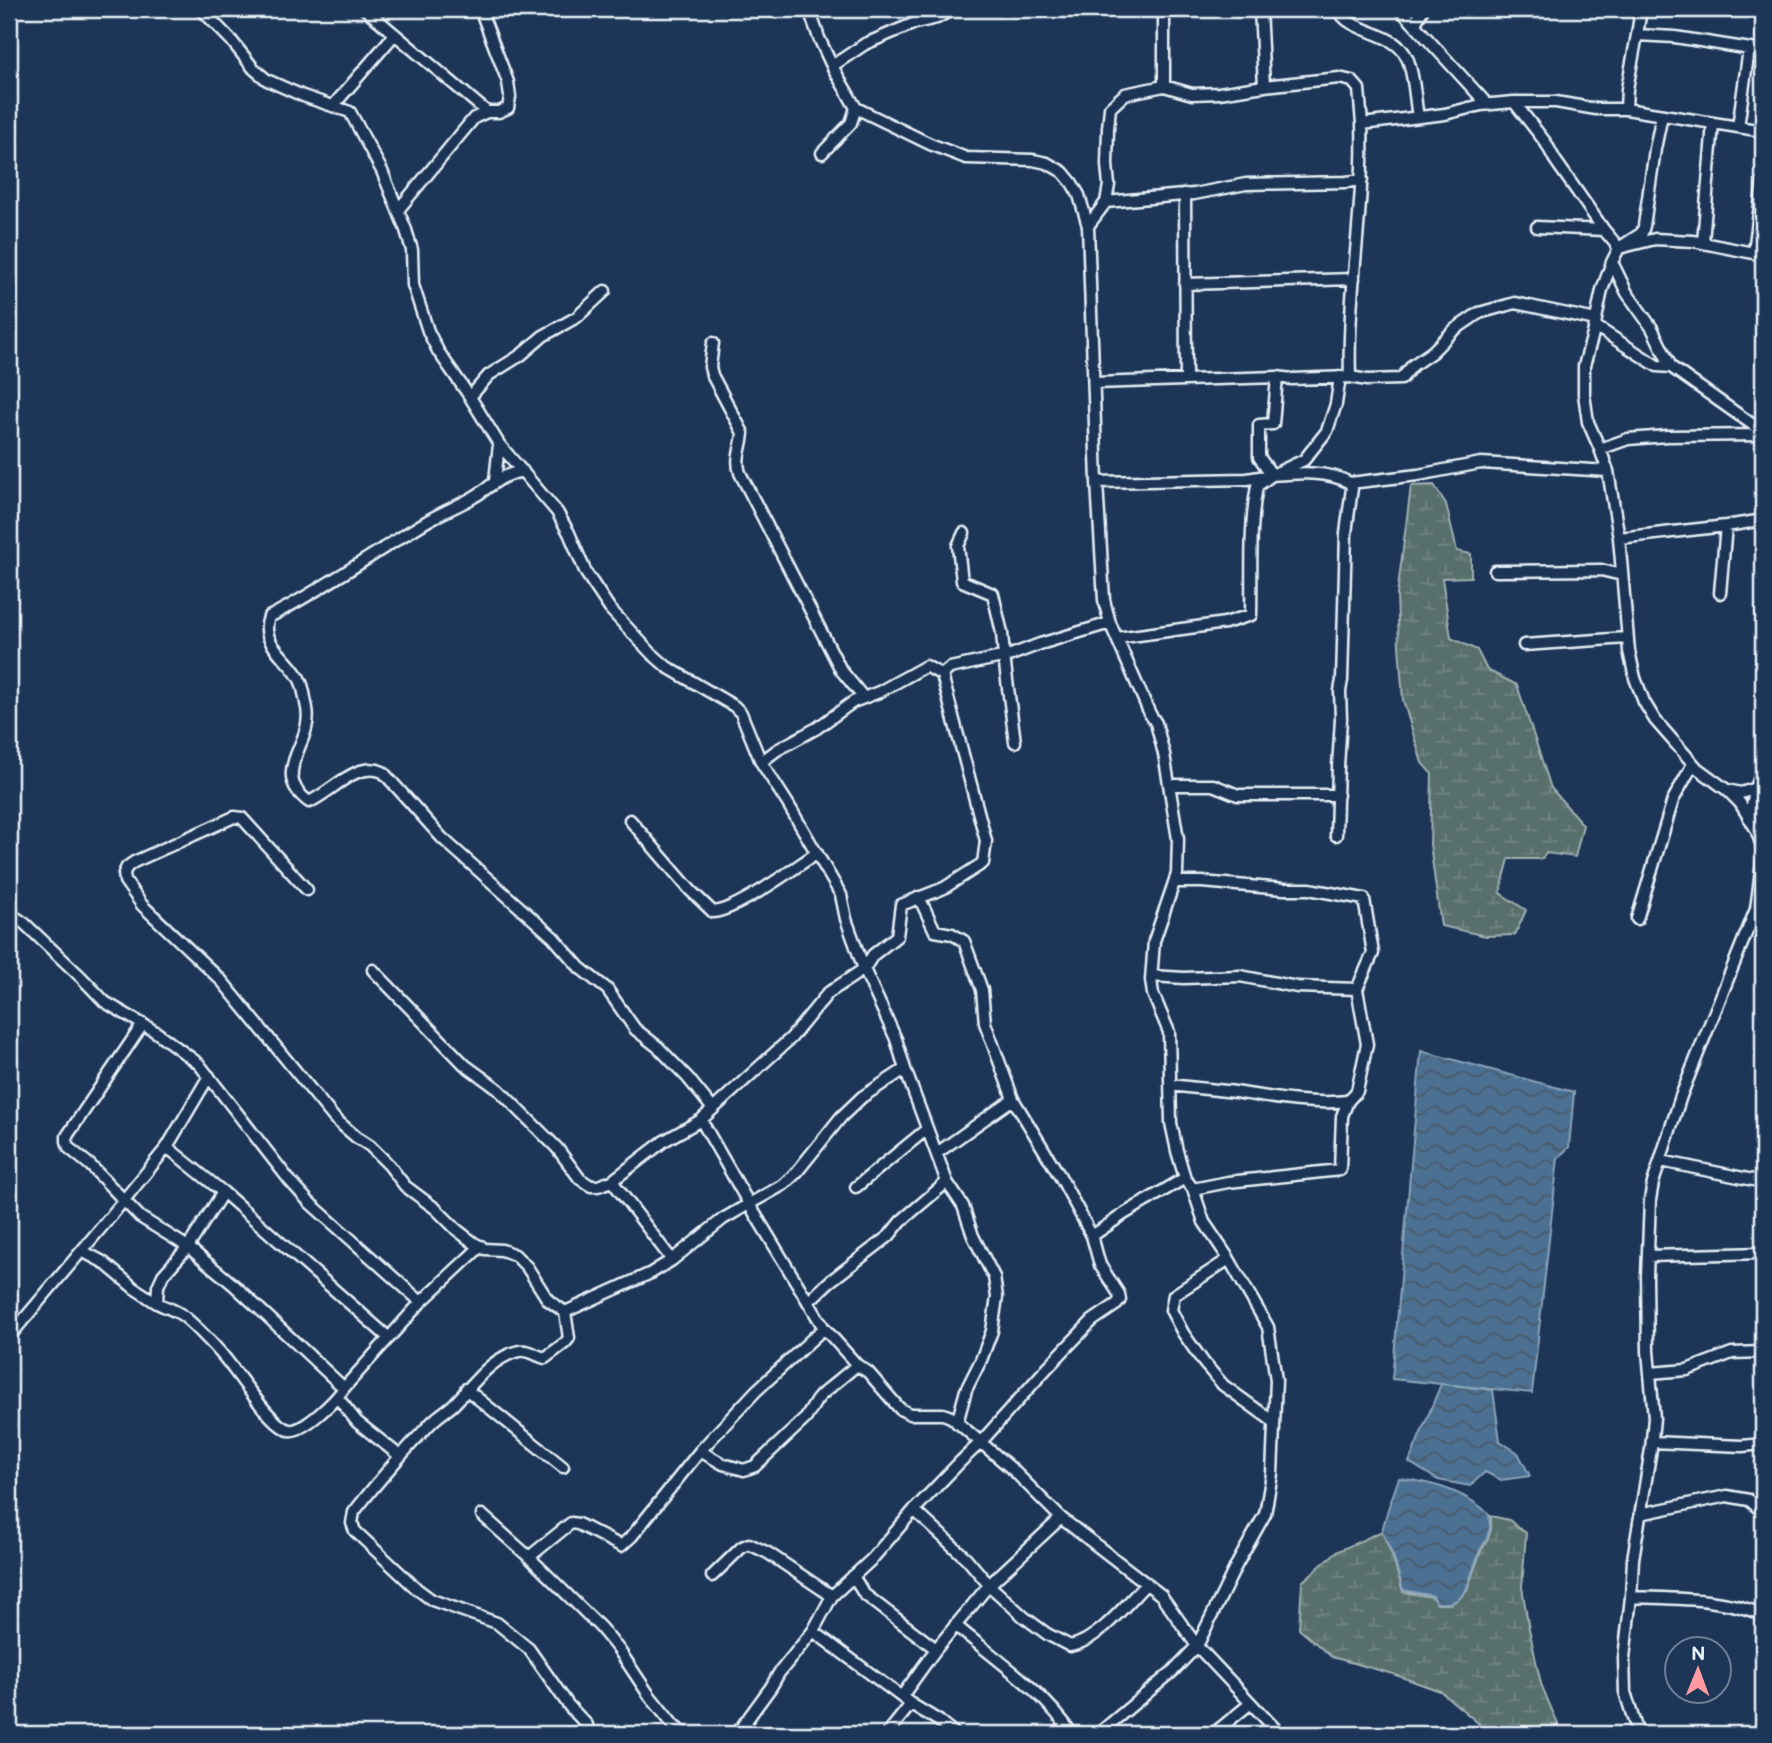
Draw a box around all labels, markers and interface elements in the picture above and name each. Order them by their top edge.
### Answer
north arrow [1664,1634,1734,1704]
text: N [1691,1643,1706,1666]

